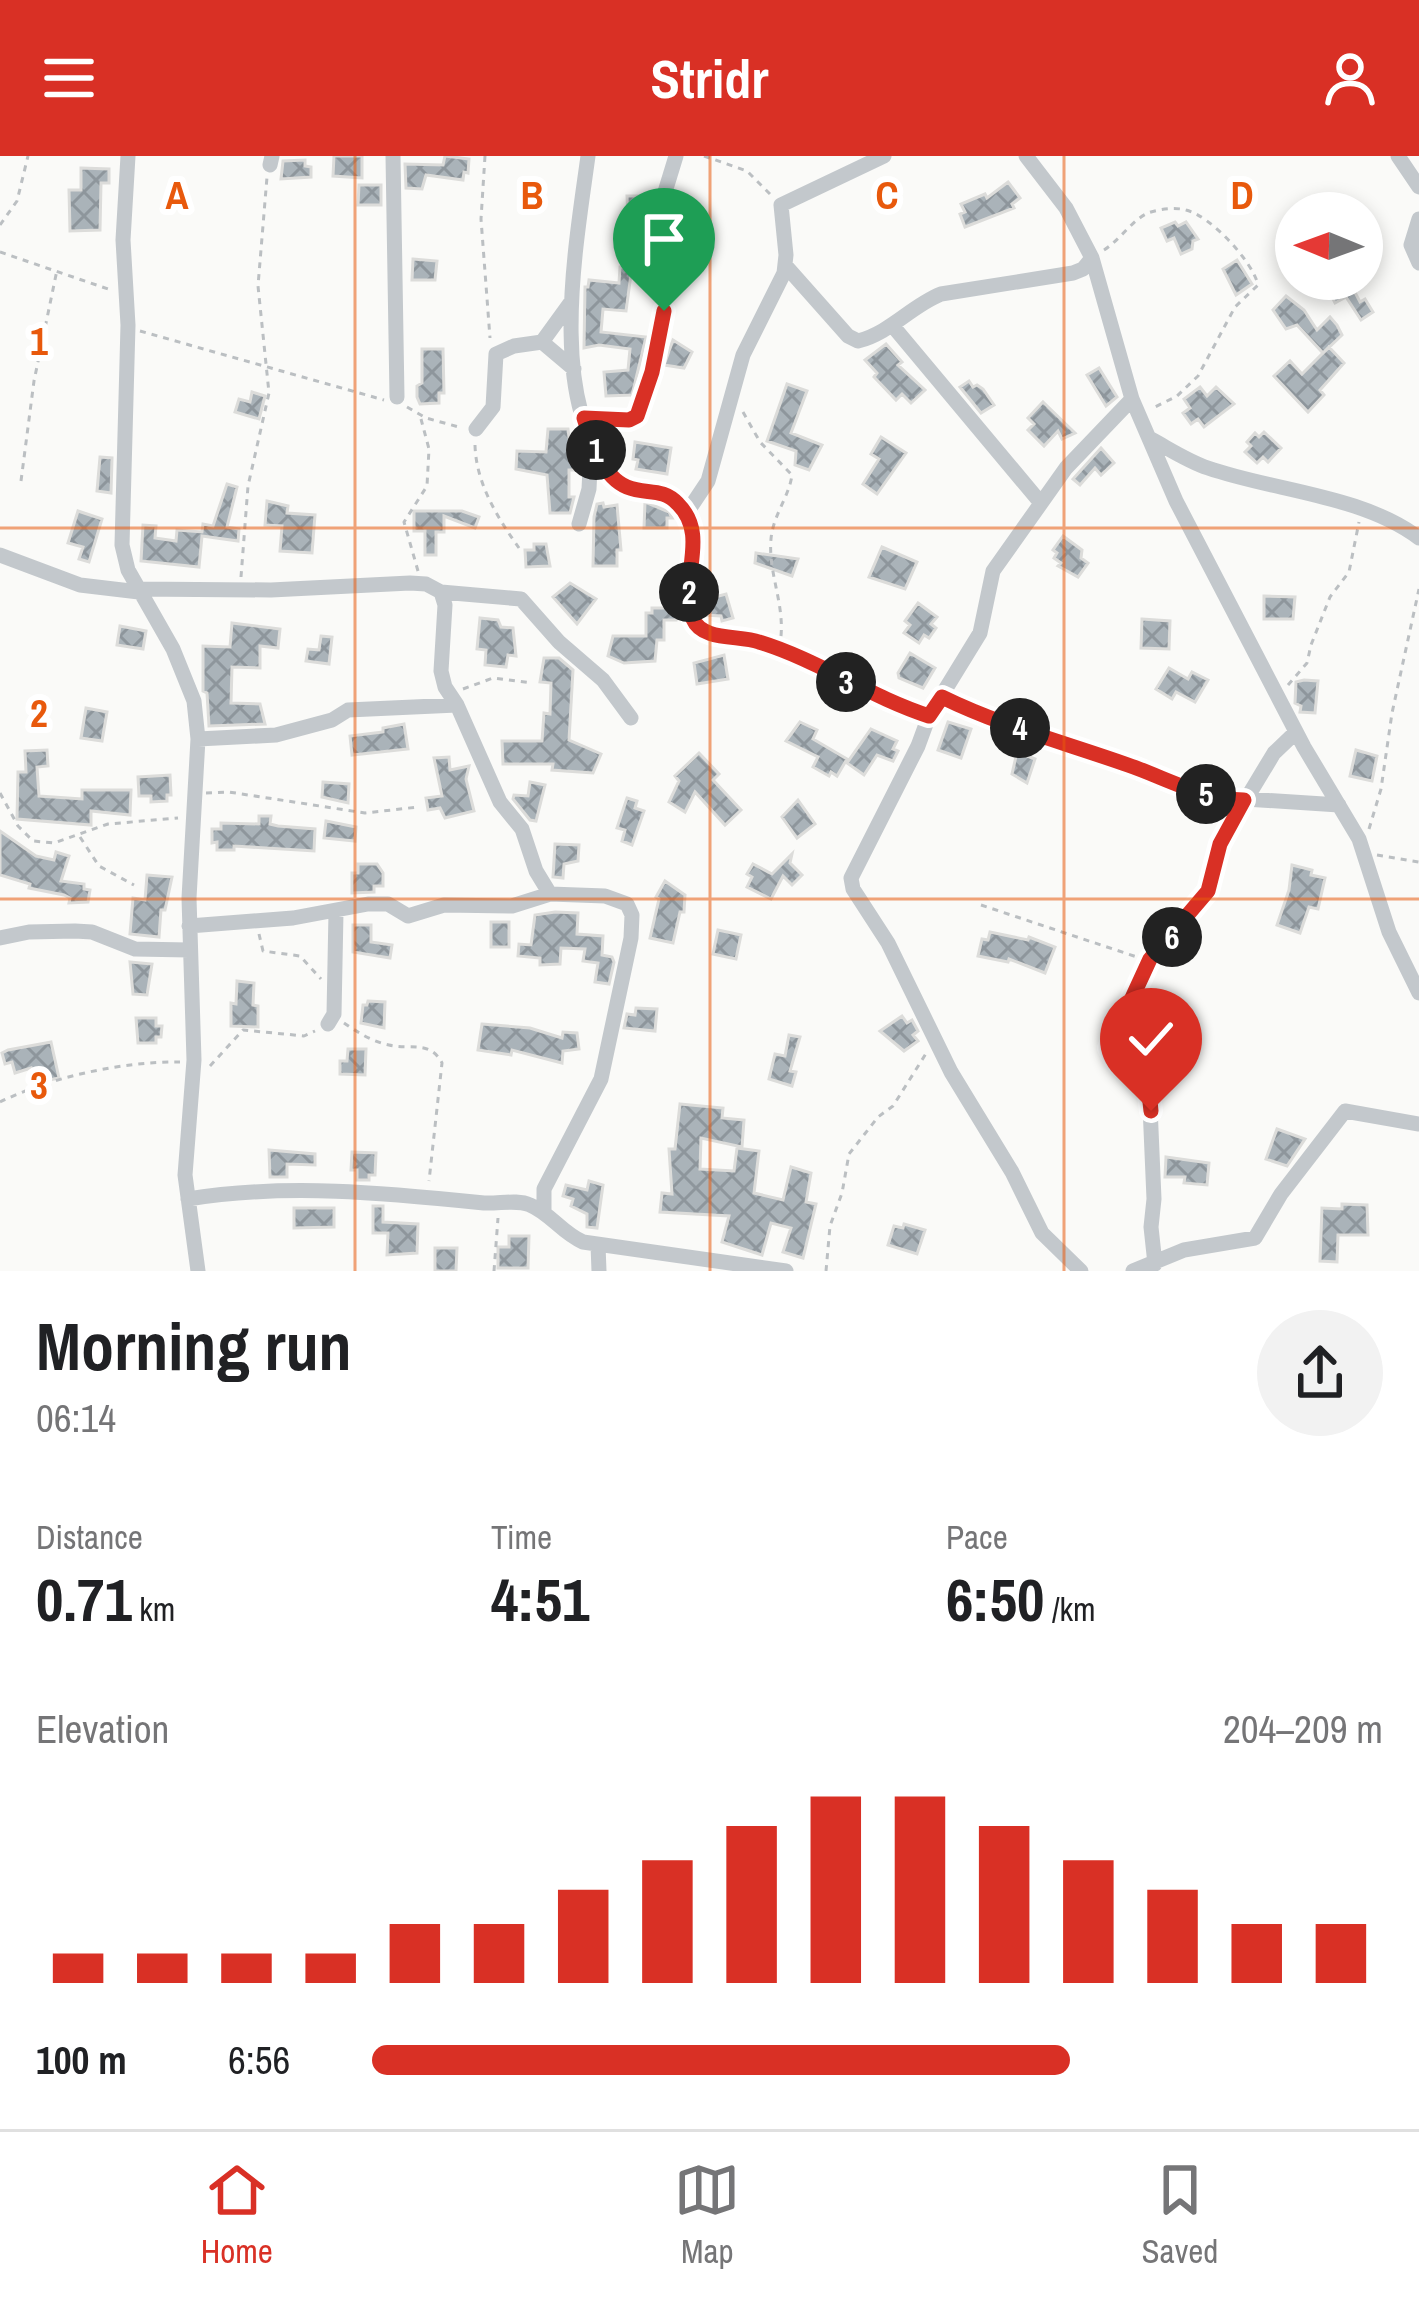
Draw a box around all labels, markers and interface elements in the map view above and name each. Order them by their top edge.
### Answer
text: Stridr [650,42,769,115]
icon: menu [36,45,102,111]
icon: person [1317,45,1383,111]
text: A [165,169,189,221]
text: B [520,169,544,221]
text: C [875,169,899,221]
text: D [1230,169,1254,221]
pin [613,188,715,311]
north arrow [1275,192,1383,300]
map controls [1275,192,1383,300]
icon: arrive [631,206,697,272]
text: 1 [30,315,48,367]
pin: 1 [566,420,626,480]
text: 1 [588,428,604,472]
pin: 2 [659,562,719,622]
text: 2 [681,570,697,614]
pin: 3 [816,652,876,712]
text: 3 [838,660,854,704]
text: 2 [30,687,48,739]
pin: 4 [990,698,1050,758]
text: 4 [1012,706,1028,750]
pin: 5 [1176,764,1236,824]
text: 5 [1198,772,1214,816]
pin: 6 [1142,907,1202,967]
text: 6 [1164,915,1180,959]
pin [1100,988,1202,1111]
icon: check [1118,1006,1184,1072]
text: 3 [30,1059,48,1111]
text: Morning run [36,1302,352,1391]
button: share [1257,1310,1383,1436]
text: 06:14 [36,1392,116,1444]
text: Distance [36,1515,143,1559]
text: Time [491,1515,552,1559]
text: Pace [946,1515,1008,1559]
text: 0.71 [36,1559,132,1640]
text: 4:51 [491,1559,589,1640]
text: 6:50 [946,1559,1044,1640]
text: km [132,1587,175,1631]
text: /km [1044,1587,1096,1631]
text: Elevation [36,1703,169,1755]
text: 204–209 m [1223,1703,1383,1755]
text: 100 m [36,2034,127,2086]
text: 6:56 [228,2034,290,2086]
tab: Home [201,2157,273,2273]
tab: Map [674,2157,740,2273]
tab: Saved [1142,2157,1218,2273]

